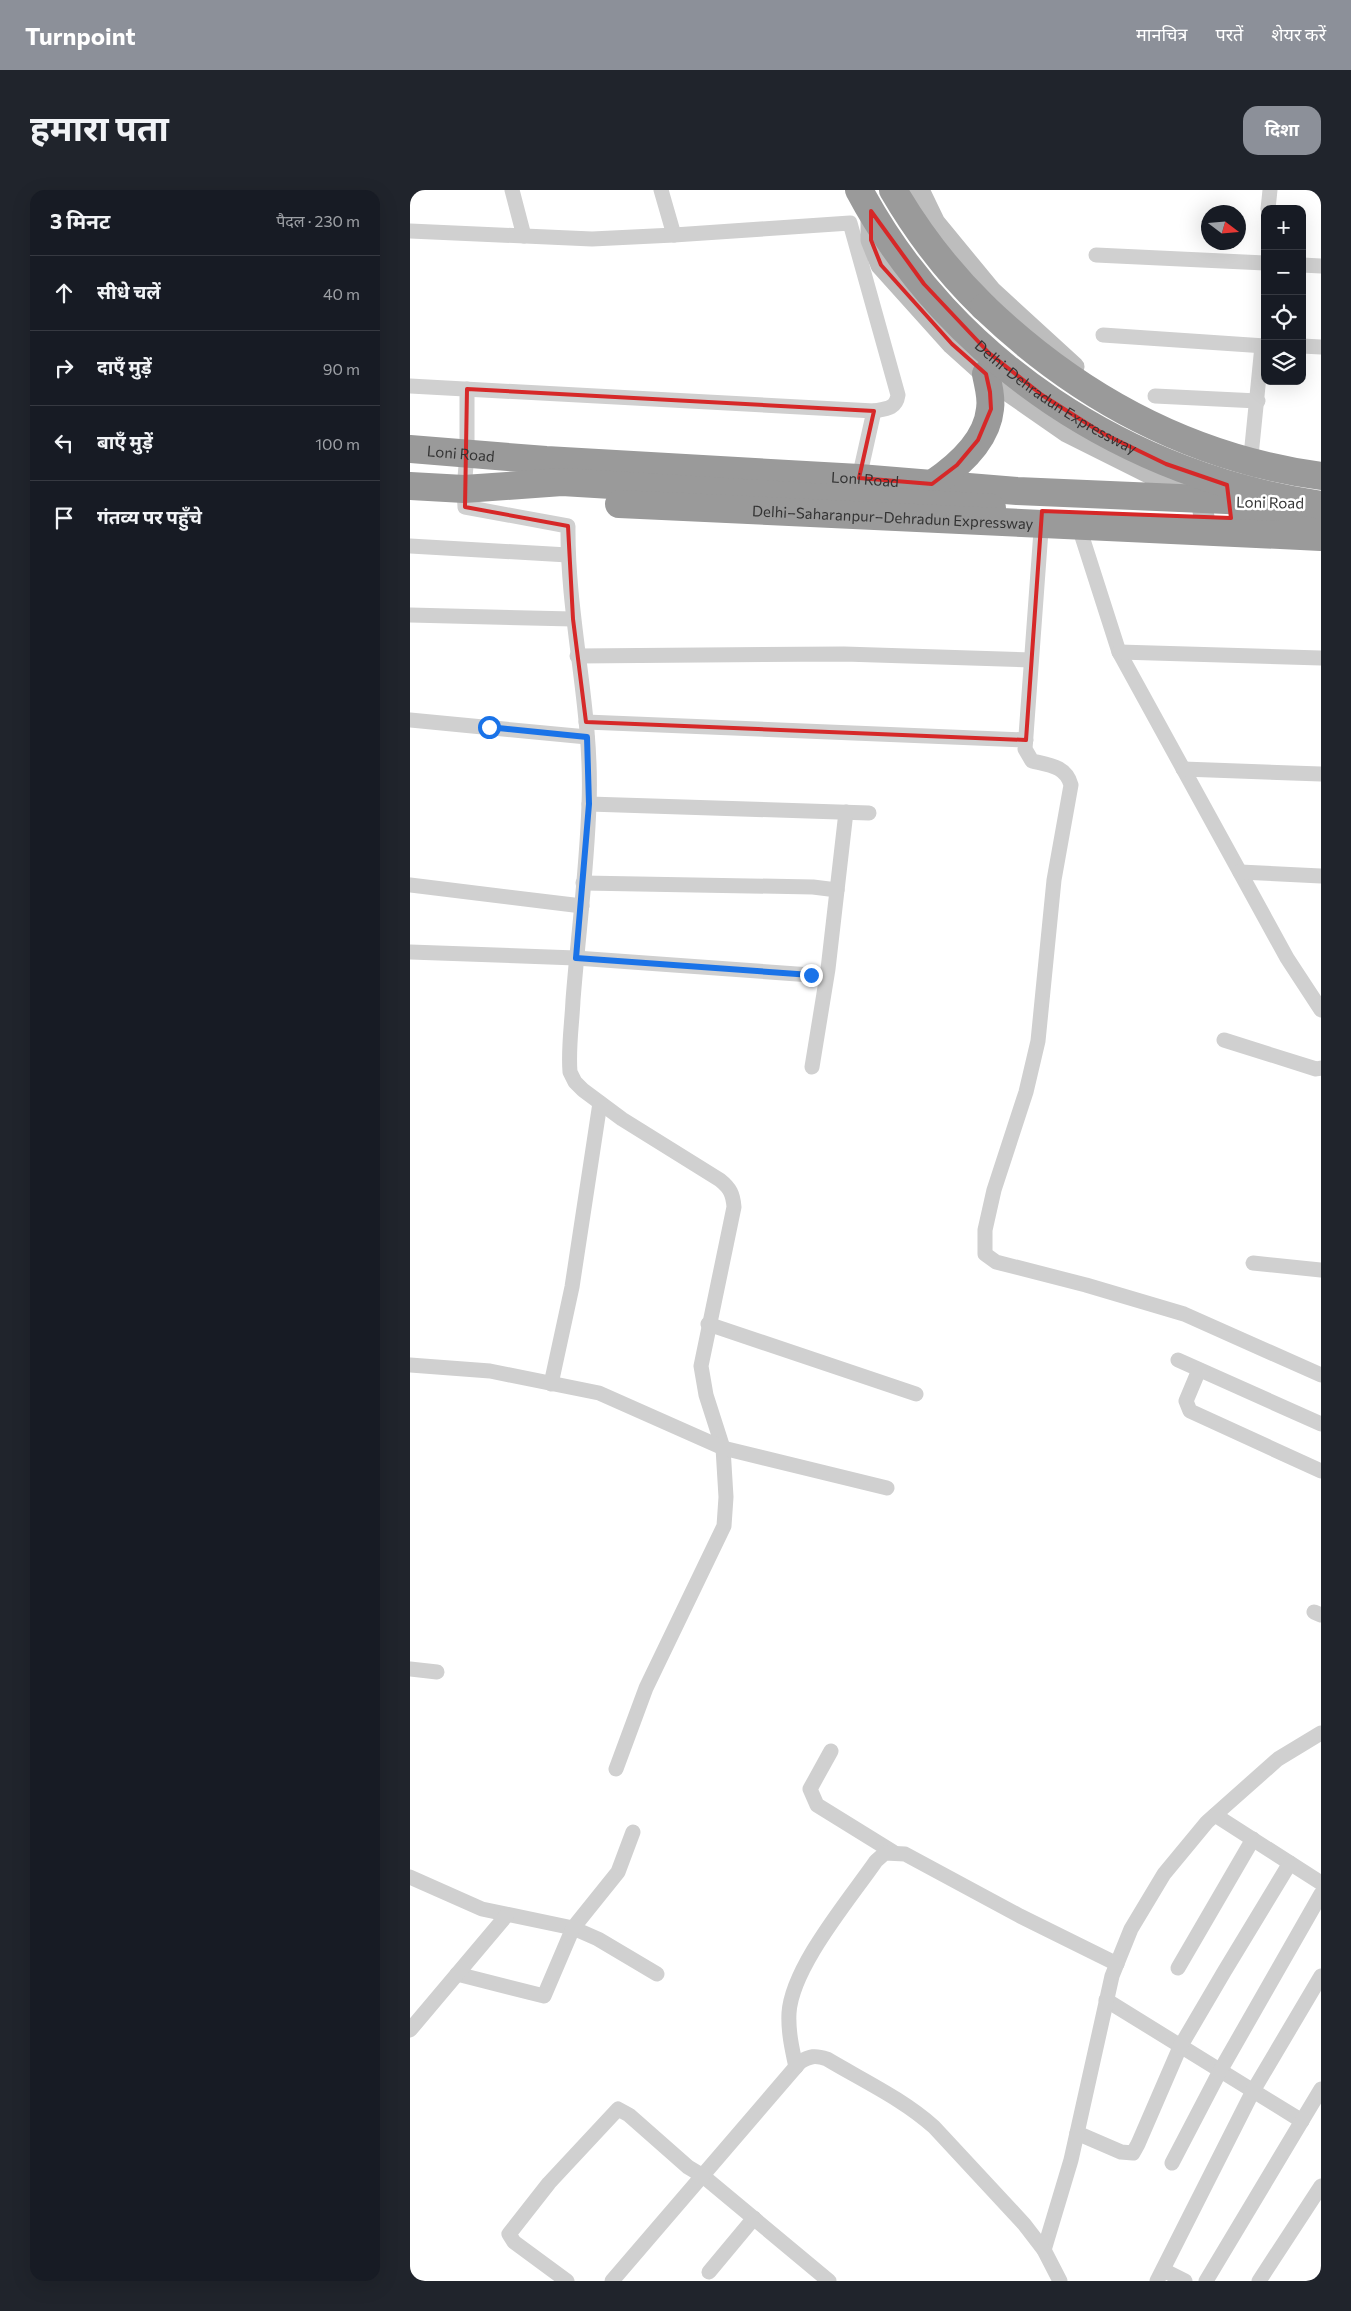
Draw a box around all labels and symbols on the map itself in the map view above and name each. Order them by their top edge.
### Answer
north arrow [1201,205,1246,250]
street label: Delhi-Dehradun Expressway [971,336,1140,457]
street label: Loni Road [426,441,495,465]
street label: Loni Road [831,467,900,490]
street label: Loni Road [1236,492,1304,512]
street label: Delhi–Saharanpur–Dehradun Expressway [752,501,1034,532]
route start [478,716,501,739]
route end [800,964,823,987]

